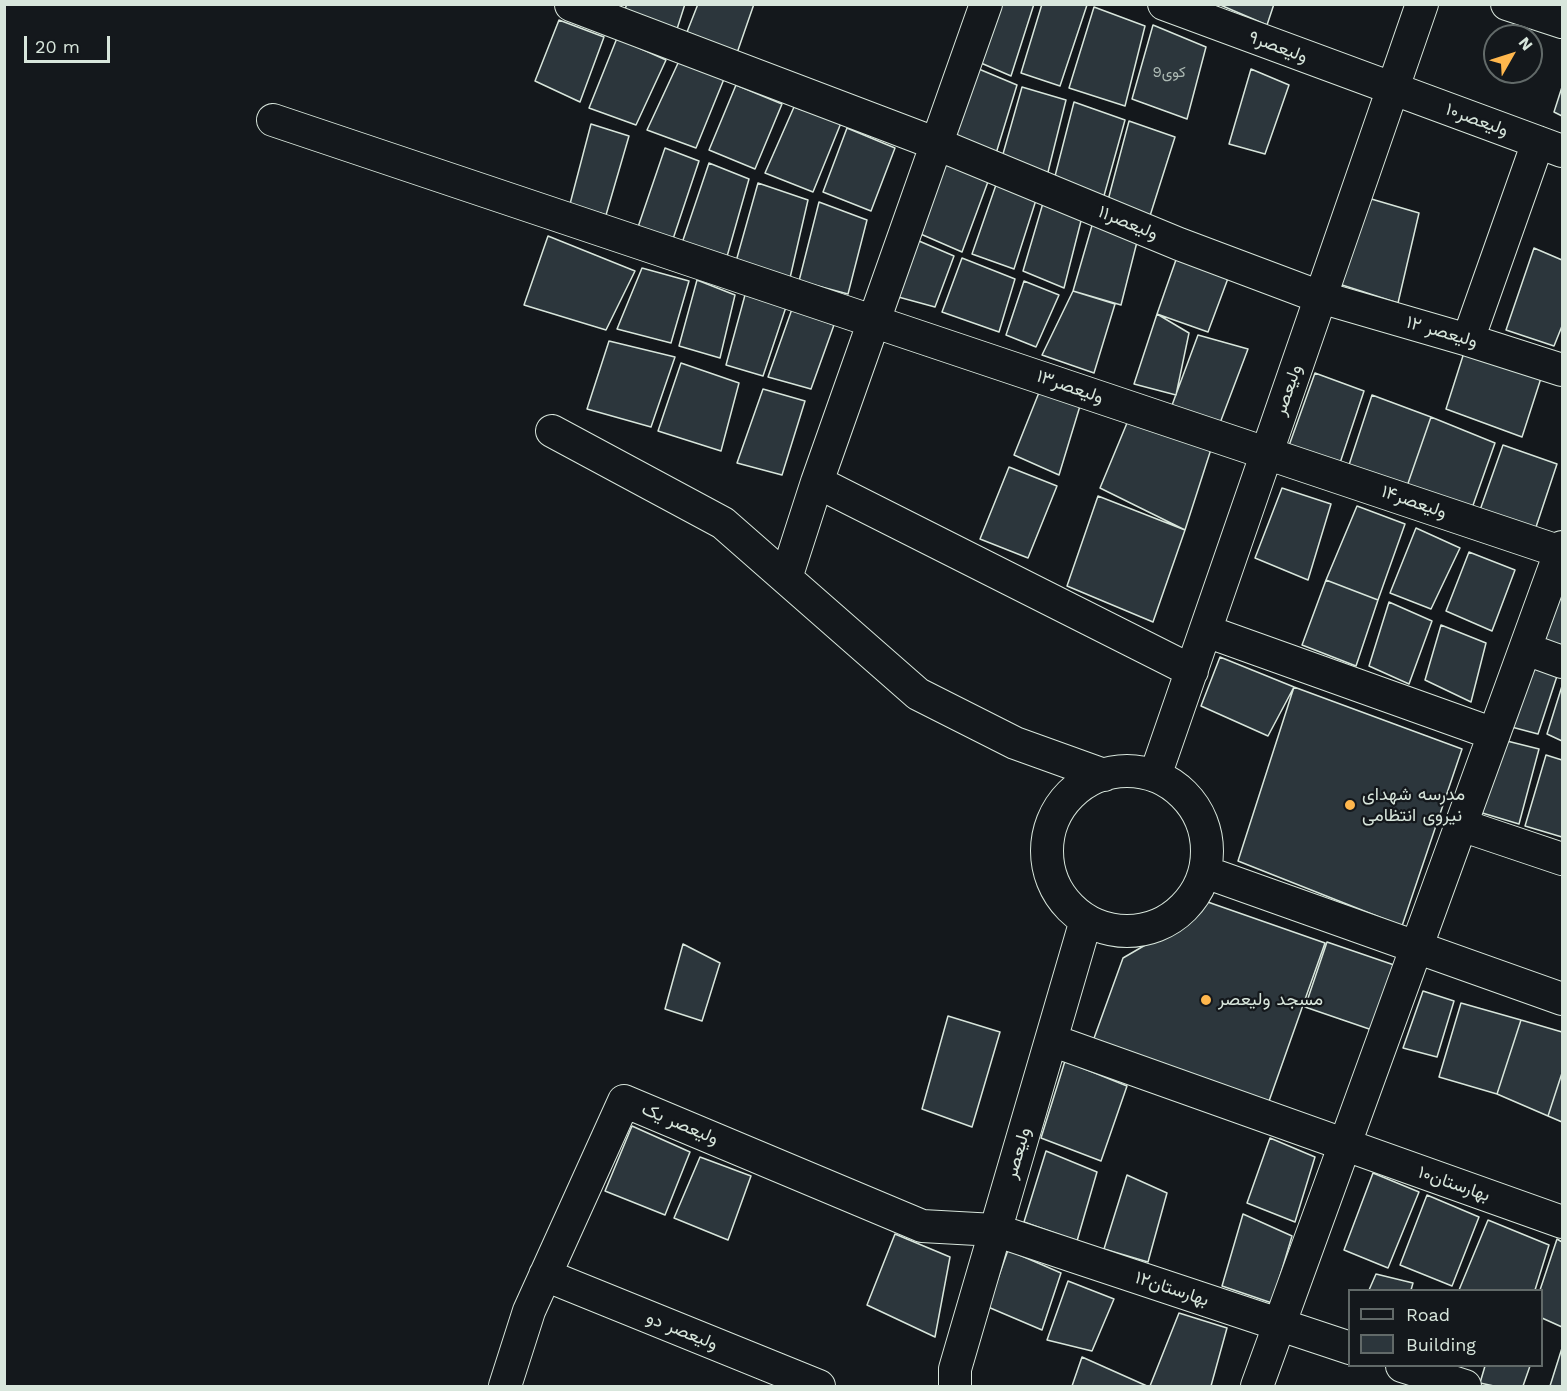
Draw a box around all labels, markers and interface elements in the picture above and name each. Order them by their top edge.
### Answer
scale bar [27,24,112,62]
north arrow [1483,24,1543,84]
street label: ولیعصر۹ [1246,26,1310,68]
text: N [1515,33,1537,54]
text: 20 m [35,36,80,57]
house number: کوی9 [1152,64,1186,82]
street label: ولیعصر۱۰ [1443,99,1511,141]
street label: ولیعصر۱۱ [1095,201,1161,245]
street label: ولیعصر ۱۲ [1404,312,1480,352]
street label: ولیعصر [1269,362,1307,418]
street label: ولیعصر۱۳ [1034,365,1106,409]
street label: ولیعصر۱۴ [1378,481,1450,523]
place label: مدرسه شهدای نیروی انتظامی [1362,784,1465,826]
marker: مدرسه شهدای نیروی انتظامی [1343,798,1357,812]
place label: مسجد ولیعصر [1218,989,1323,1011]
marker: مسجد ولیعصر [1199,993,1213,1007]
street label: ولیعصر یک [638,1098,722,1150]
street label: ولیعصر [1000,1125,1036,1181]
street label: بهارستان۱۰ [1415,1162,1493,1206]
street label: بهارستان۱۲ [1132,1267,1212,1311]
legend [1348,1289,1543,1367]
text: Road [1406,1304,1450,1325]
street label: ولیعصر دو [643,1307,721,1355]
text: Building [1406,1334,1476,1355]

